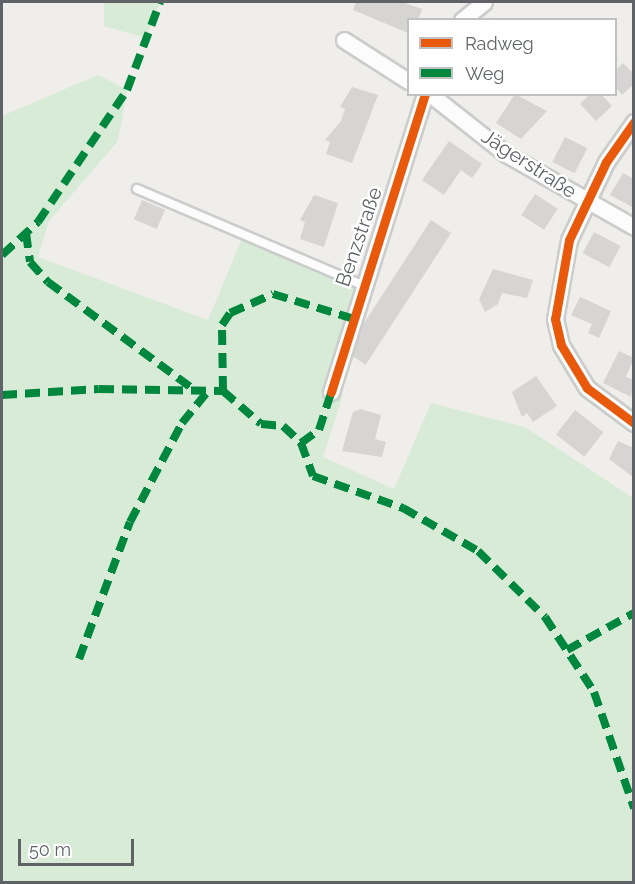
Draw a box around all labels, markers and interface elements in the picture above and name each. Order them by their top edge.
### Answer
legend [407,18,617,96]
text: Radweg [465,33,534,54]
text: Weg [465,63,504,84]
street label: Jägerstraße [477,124,581,204]
street label: Benzstraße [331,184,387,290]
scale bar [21,827,136,865]
text: 50 m [29,839,71,860]

